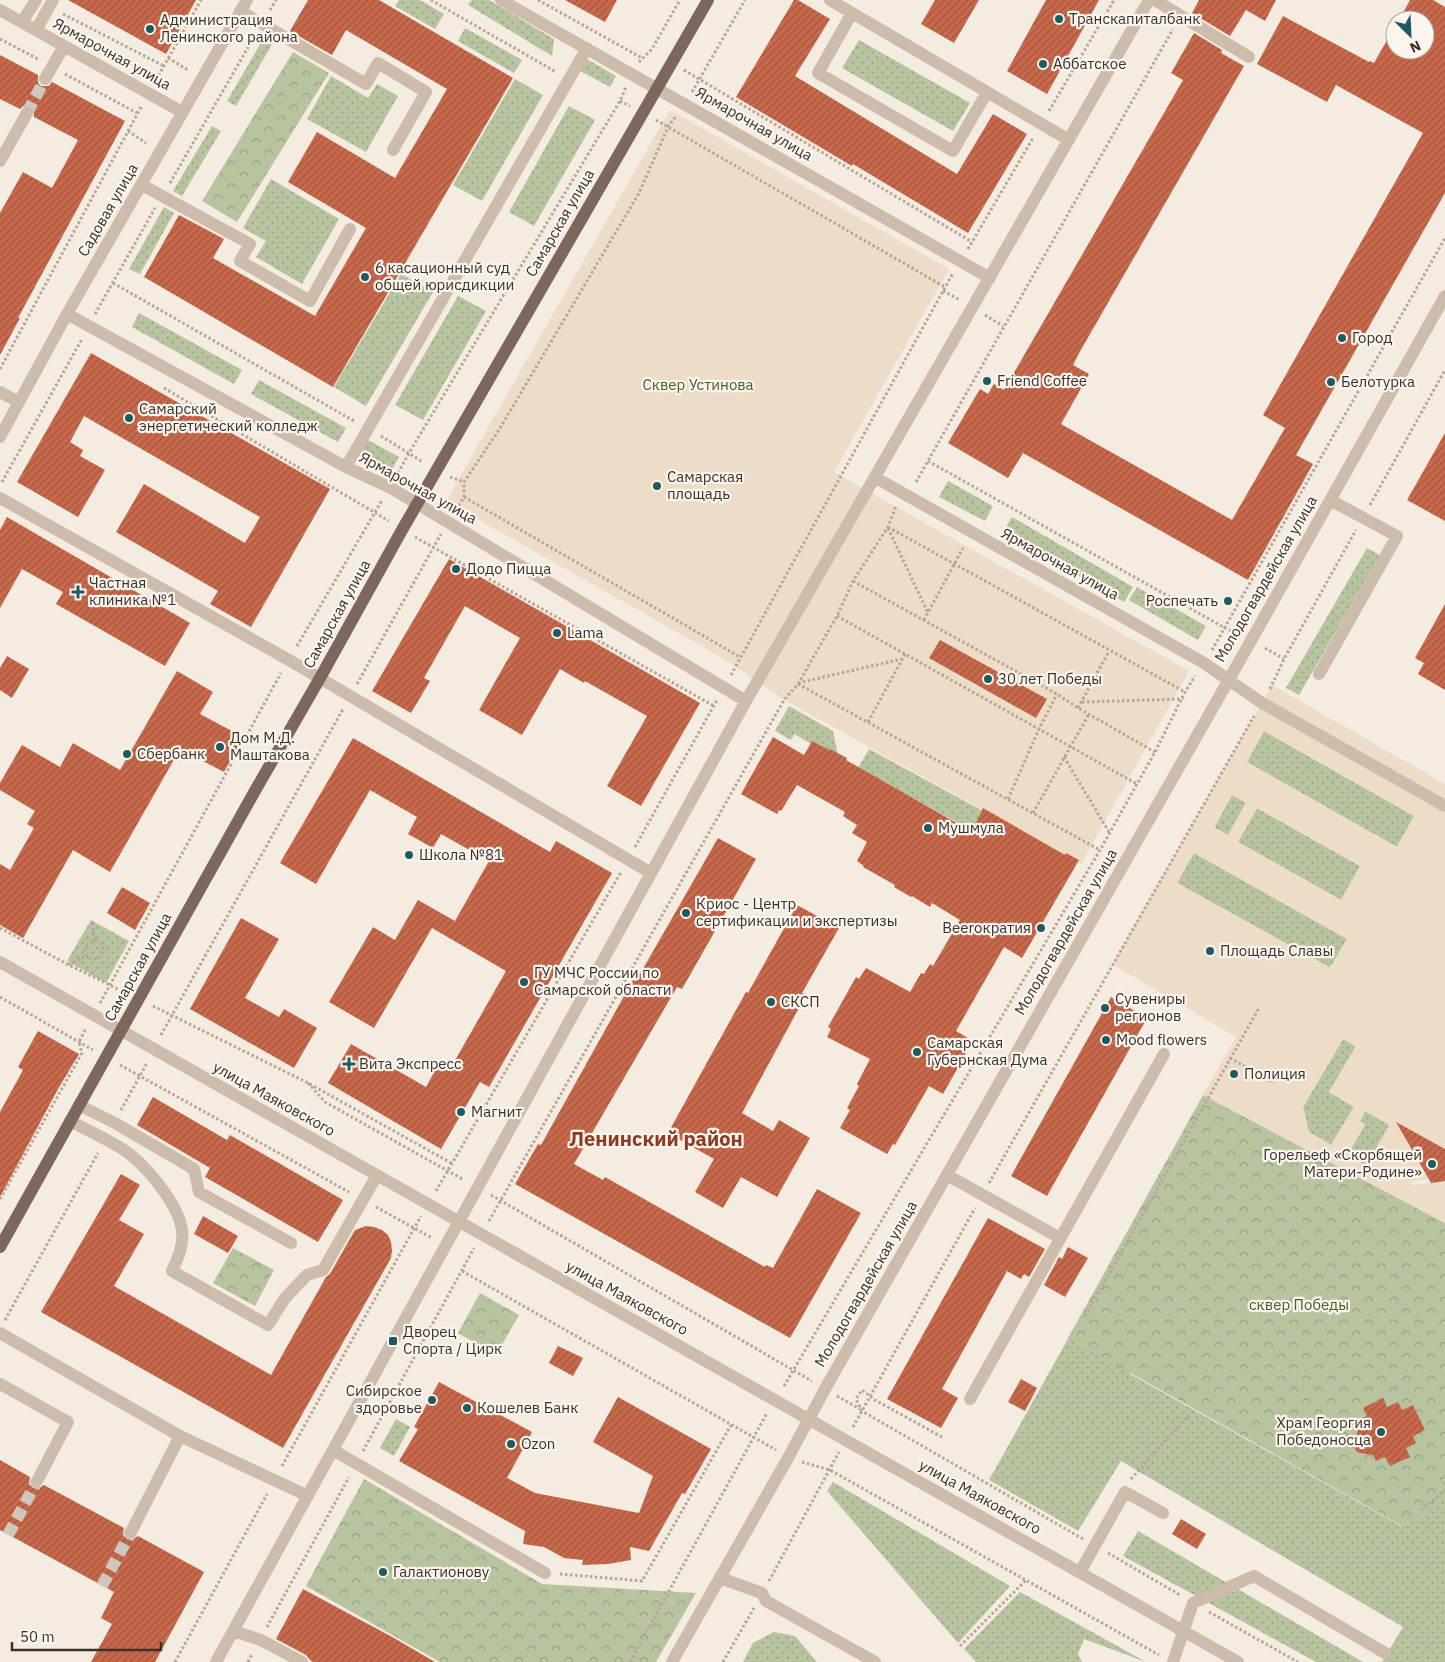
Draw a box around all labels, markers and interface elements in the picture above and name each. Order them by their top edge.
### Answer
place label: Транскапиталбанк [1069,9,1201,28]
place label: Администрация Ленинского района [160,10,298,46]
north arrow [1385,10,1435,60]
street label: Ярмарочная улица [50,13,175,94]
marker: Транскапиталбанк [1053,13,1065,25]
marker: Администрация Ленинского района [144,23,156,35]
text: N [1407,37,1424,57]
place label: Аббатское [1053,54,1126,73]
marker: Аббатское [1037,58,1049,70]
street label: Ярмарочная улица [692,82,816,165]
street label: Садовая улица [73,160,142,260]
street label: Самарская улица [521,165,598,280]
place label: 6 касационный суд общей юрисдикции [375,258,514,294]
marker: 6 касационный суд общей юрисдикции [359,271,371,283]
place label: Город [1352,328,1392,347]
marker: Город [1336,332,1348,344]
place label: Friend Coffee [997,371,1087,390]
place label: Белотурка [1341,372,1415,391]
park label: Сквер Устинова [642,375,754,394]
marker: Friend Coffee [981,375,993,387]
marker: Белотурка [1325,376,1337,388]
place label: Самарский энергетический колледж [139,399,318,435]
marker: Самарский энергетический колледж [123,412,135,424]
street label: Ярмарочная улица [356,447,481,528]
place label: Самарская площадь [667,467,743,503]
marker: Самарская площадь [651,480,663,492]
street label: Молодогвардейская улица [1210,492,1321,665]
street label: Ярмарочная улица [998,523,1123,604]
street label: Самарская улица [299,556,374,671]
place label: Додо Пицца [466,559,551,578]
marker: Додо Пицца [450,563,462,575]
place label: Частная клиника №1 [89,573,176,609]
marker: Частная клиника №1 [71,585,85,599]
place label: Роспечать [1146,591,1218,610]
marker: Роспечать [1222,595,1234,607]
place label: Lama [567,623,604,642]
marker: Lama [551,627,563,639]
place label: 30 лет Победы [998,669,1102,688]
marker: 30 лет Победы [982,673,994,685]
place label: Дом М.Д. Маштакова [230,728,310,764]
marker: Дом М.Д. Маштакова [214,741,226,753]
place label: Сбербанк [137,744,205,763]
marker: Сбербанк [121,748,133,760]
place label: Мушмула [938,818,1004,837]
marker: Мушмула [922,822,934,834]
place label: Школа №81 [419,845,503,864]
street label: Молодогвардейская улица [1010,845,1121,1018]
marker: Школа №81 [403,849,415,861]
place label: Криос - Центр сертификации и экспертизы [696,894,898,930]
marker: Криос - Центр сертификации и экспертизы [680,907,692,919]
street label: Самарская улица [100,909,175,1024]
place label: Beerократия [942,918,1031,937]
marker: Beerократия [1035,922,1047,934]
place label: Площадь Славы [1220,941,1333,960]
marker: Площадь Славы [1204,945,1216,957]
place label: ГУ МЧС России по Самарской области [534,963,672,999]
marker: ГУ МЧС России по Самарской области [518,976,530,988]
place label: Сувениры регионов [1115,989,1186,1025]
place label: СКСП [781,992,820,1011]
marker: СКСП [765,996,777,1008]
marker: Сувениры регионов [1099,1002,1111,1014]
place label: Mood flowers [1116,1030,1207,1049]
place label: Самарская Губернская Дума [927,1033,1048,1069]
marker: Mood flowers [1100,1034,1112,1046]
marker: Самарская Губернская Дума [911,1046,923,1058]
place label: Вита Экспресс [359,1054,462,1073]
street label: улица Маяковского [210,1057,339,1140]
marker: Вита Экспресс [343,1058,355,1070]
place label: Полиция [1244,1064,1306,1083]
marker: Полиция [1228,1068,1240,1080]
place label: Магнит [471,1102,522,1121]
marker: Магнит [455,1106,467,1118]
district label: Ленинский район [569,1125,743,1152]
place label: Горельеф «Скорбящей Матери-Родине» [1263,1145,1422,1181]
marker: Горельеф «Скорбящей Матери-Родине» [1426,1158,1438,1170]
street label: Молодогвардейская улица [810,1197,921,1370]
street label: улица Маяковского [563,1256,692,1339]
park label: сквер Победы [1249,1295,1349,1314]
place label: Дворец Спорта / Цирк [403,1322,502,1358]
marker: Дворец Спорта / Цирк [387,1335,399,1347]
place label: Сибирское здоровье [346,1381,422,1417]
marker: Сибирское здоровье [426,1394,438,1406]
place label: Кошелев Банк [477,1398,578,1417]
marker: Кошелев Банк [461,1402,473,1414]
place label: Храм Георгия Победоносца [1276,1413,1371,1449]
marker: Храм Георгия Победоносца [1375,1426,1387,1438]
place label: Ozon [521,1434,555,1453]
marker: Ozon [505,1438,517,1450]
street label: улица Маяковского [916,1455,1045,1538]
place label: Галактионову [393,1562,490,1581]
marker: Галактионову [377,1566,389,1578]
scale bar [12,1620,161,1652]
text: 50 m [20,1627,55,1646]

